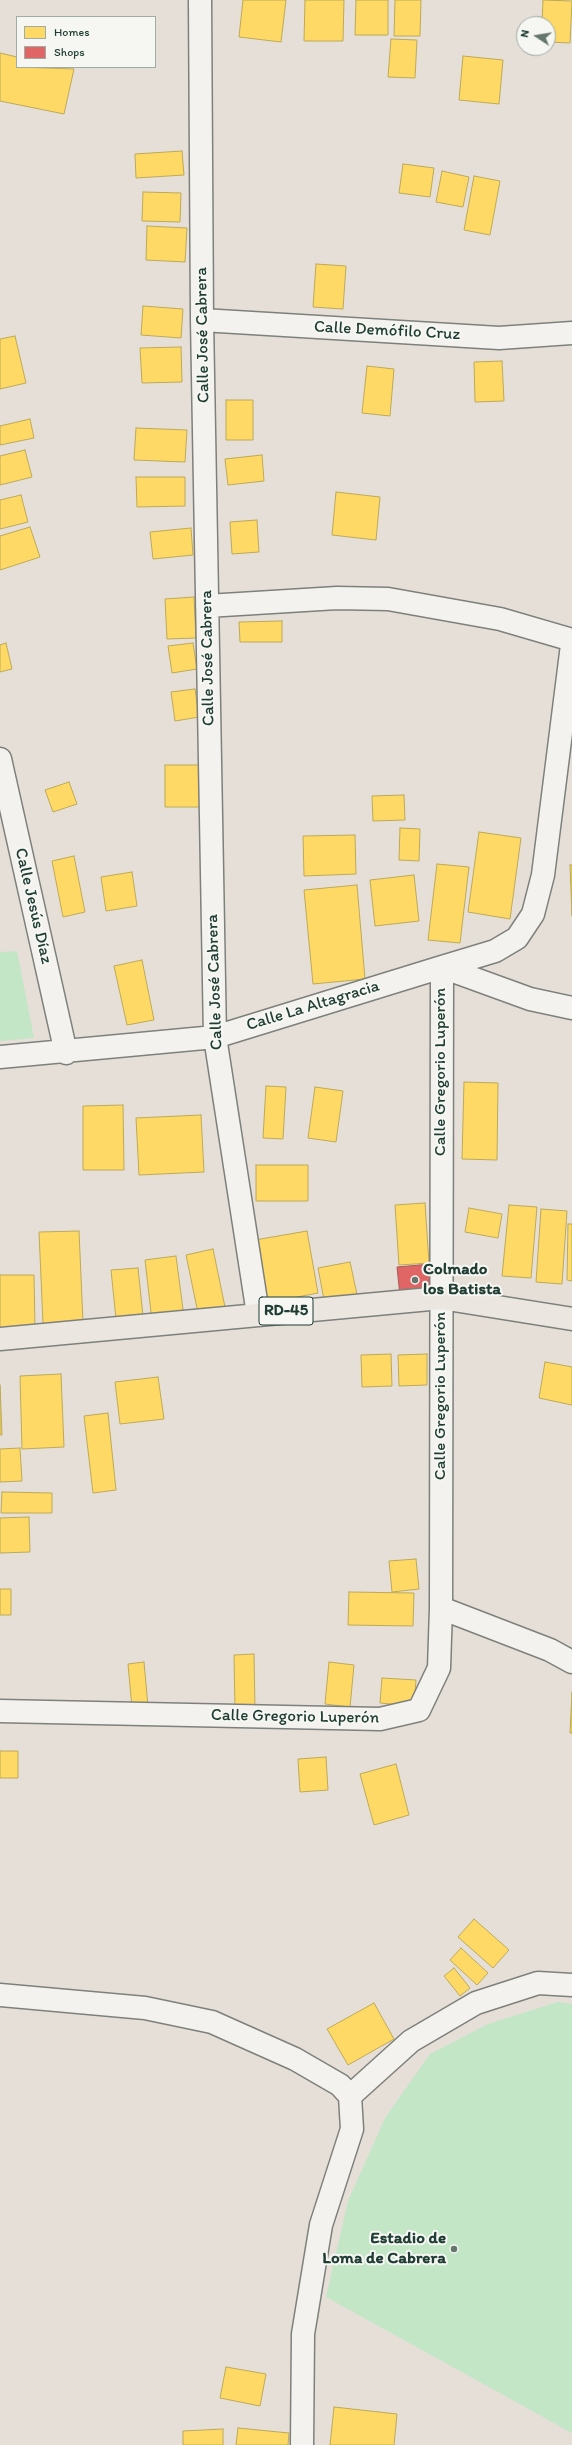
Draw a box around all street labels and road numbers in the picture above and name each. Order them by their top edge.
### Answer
street label: Calle José Cabrera [192,267,214,403]
street label: Calle Demófilo Cruz [313,317,461,345]
street label: Calle José Cabrera [197,590,219,726]
street label: Calle Jesús Díaz [10,846,56,966]
street label: Calle José Cabrera [202,914,228,1050]
street label: Calle La Altagracia [244,976,382,1036]
street label: Calle Gregorio Luperón [431,988,451,1156]
road number: RD-45 [259,1297,313,1325]
street label: Calle Gregorio Luperón [431,1312,451,1480]
street label: Calle Gregorio Luperón [211,1705,379,1729]

